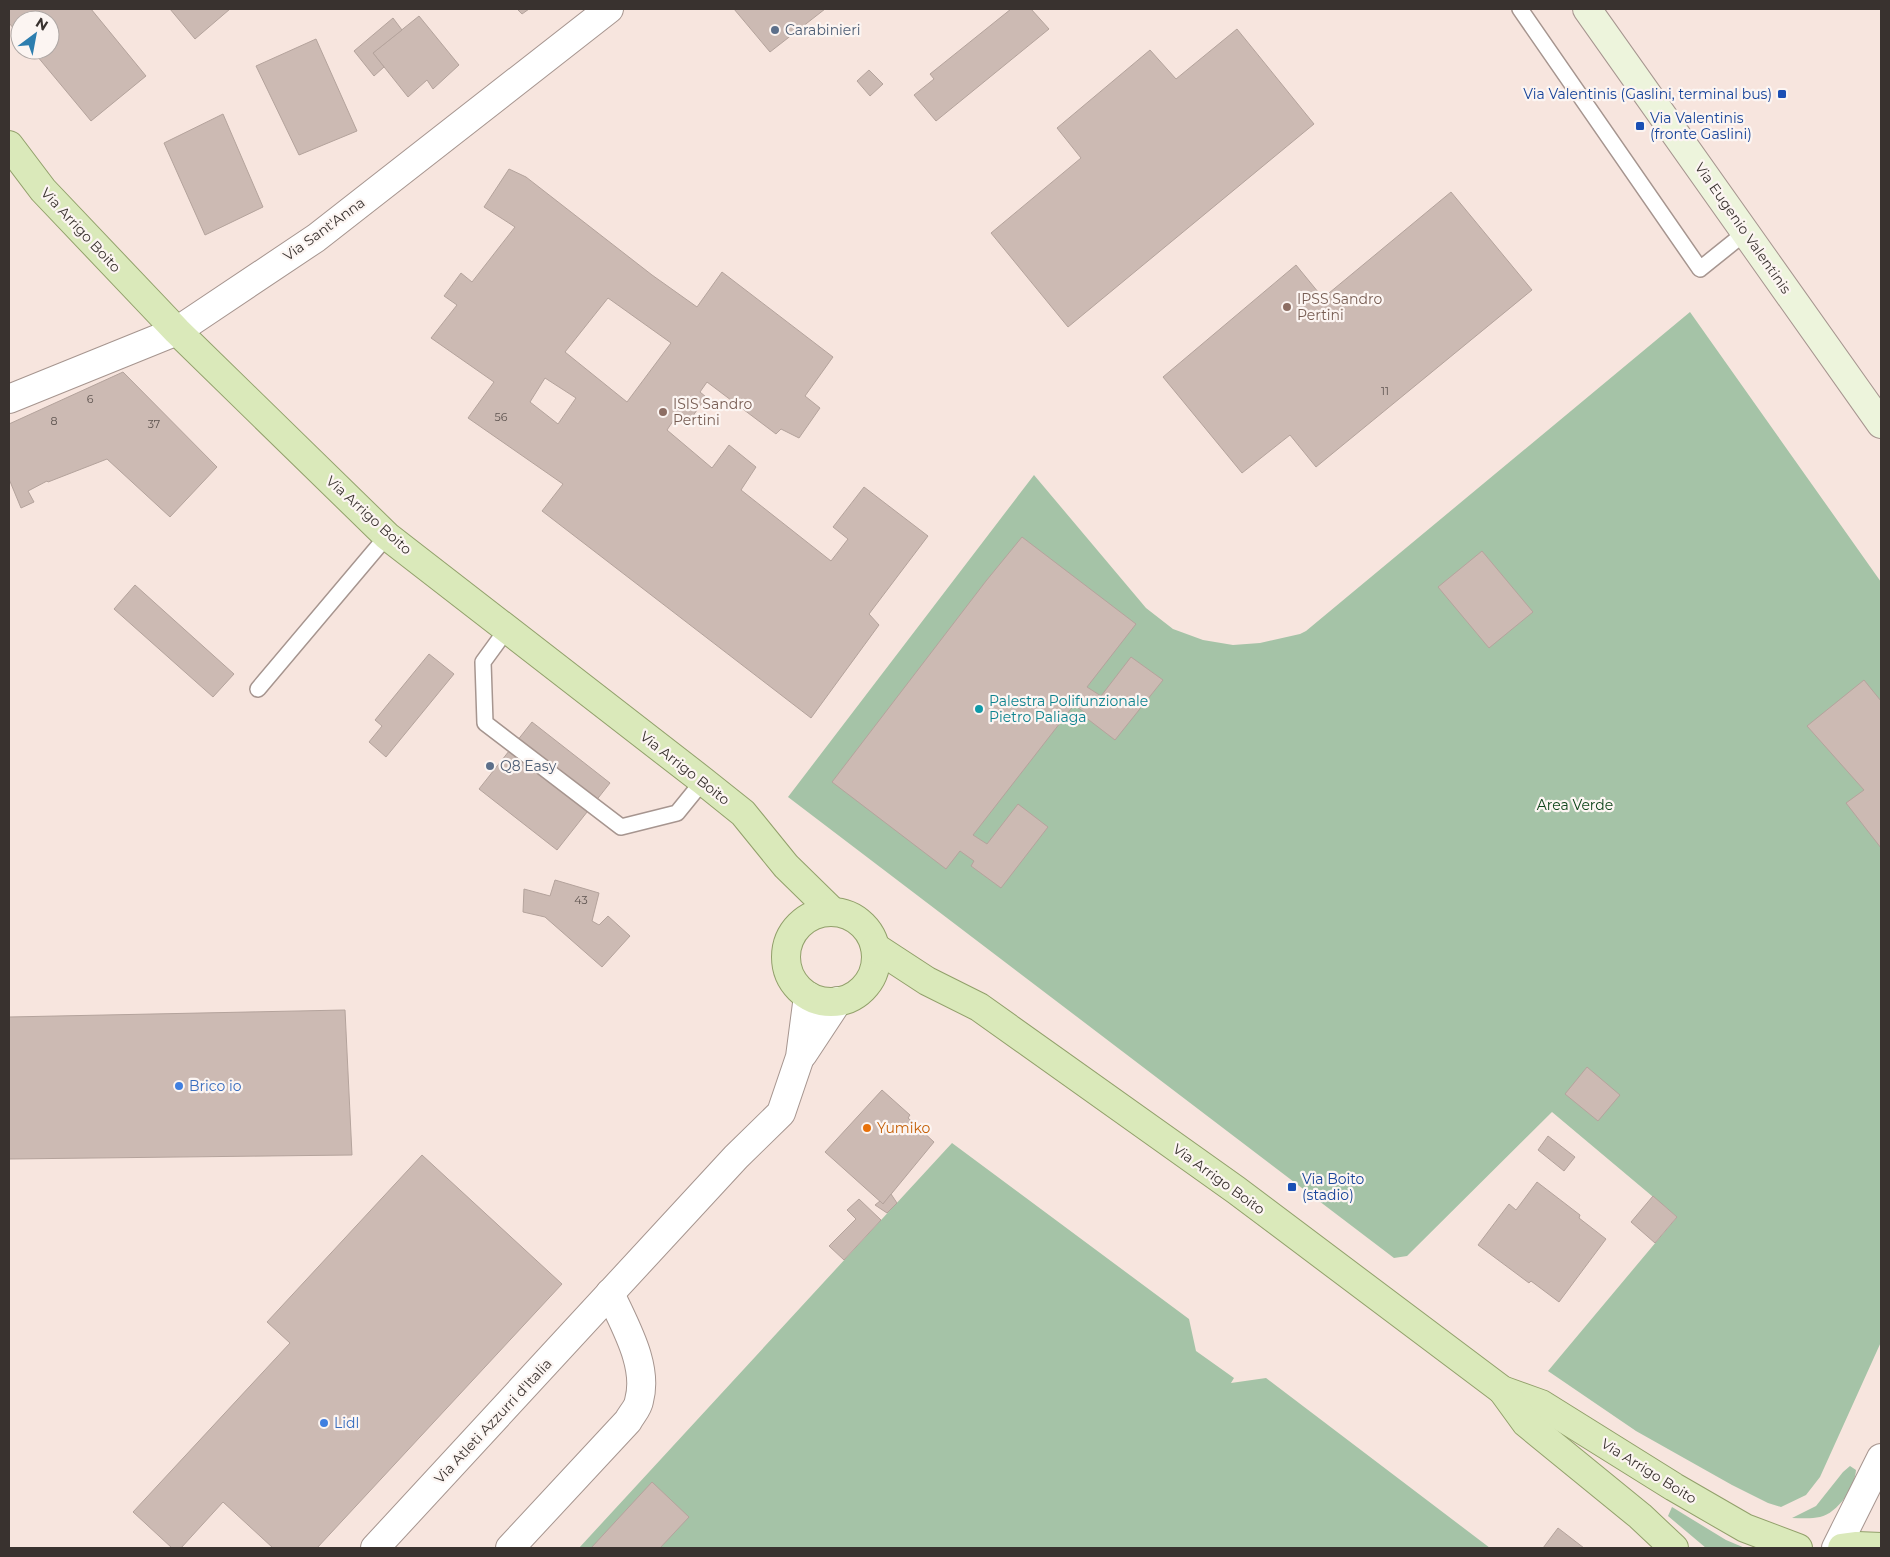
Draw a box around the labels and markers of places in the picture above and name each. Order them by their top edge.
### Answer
place label: Carabinieri [785,21,861,39]
marker: Carabinieri [769,24,781,36]
place label: Via Valentinis (Gaslini, terminal bus) [1523,85,1772,103]
marker: Via Valentinis (Gaslini, terminal bus) [1776,88,1788,100]
place label: Via Valentinis (fronte Gaslini) [1650,109,1752,143]
marker: Via Valentinis (fronte Gaslini) [1634,120,1646,132]
place label: IPSS Sandro Pertini [1297,290,1382,324]
marker: IPSS Sandro Pertini [1281,301,1293,313]
place label: ISIS Sandro Pertini [673,395,753,429]
marker: ISIS Sandro Pertini [657,406,669,418]
place label: Palestra Polifunzionale Pietro Paliaga [989,692,1148,726]
marker: Palestra Polifunzionale Pietro Paliaga [973,703,985,715]
place label: Q8 Easy [500,757,557,775]
marker: Q8 Easy [484,760,496,772]
place label: Brico io [189,1077,242,1095]
marker: Brico io [173,1080,185,1092]
place label: Yumiko [877,1119,931,1137]
marker: Yumiko [861,1122,873,1134]
place label: Via Boito (stadio) [1302,1170,1365,1204]
marker: Via Boito (stadio) [1286,1181,1298,1193]
place label: Lidl [334,1414,359,1432]
marker: Lidl [318,1417,330,1429]

